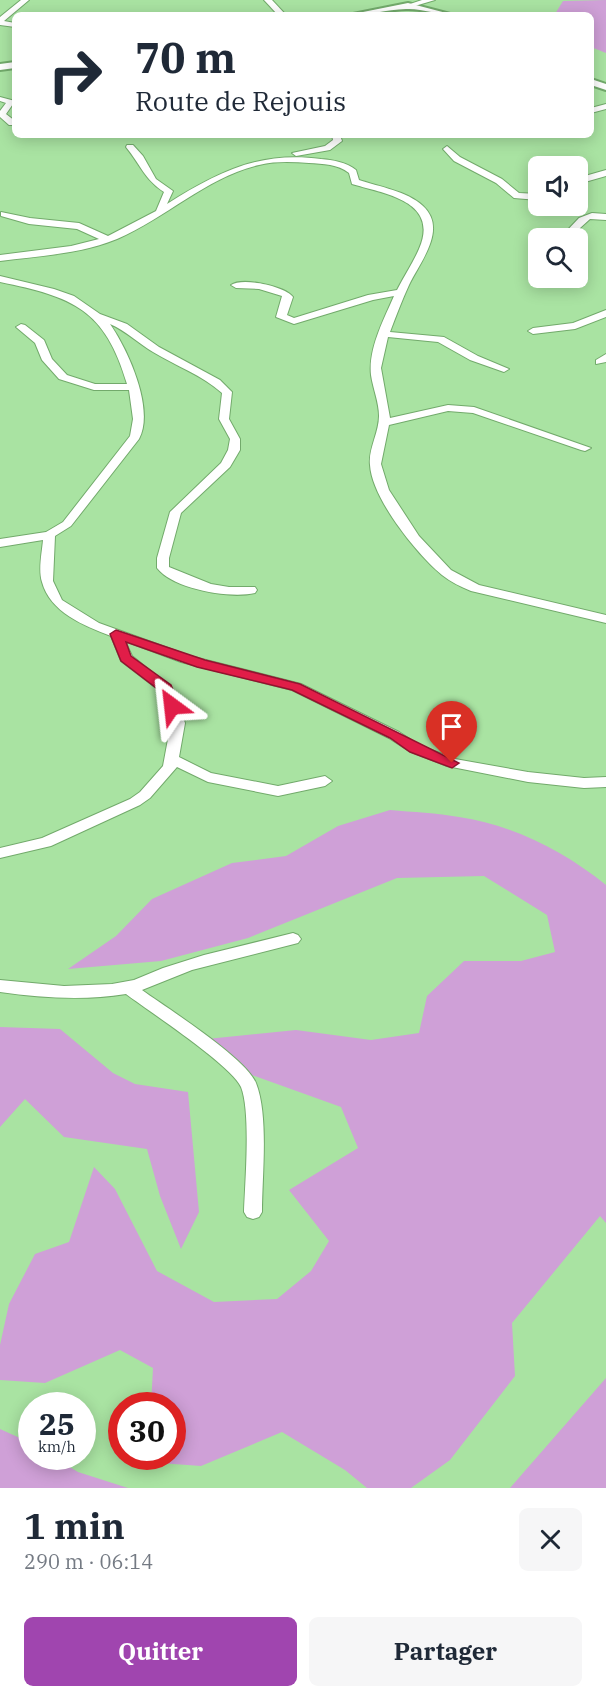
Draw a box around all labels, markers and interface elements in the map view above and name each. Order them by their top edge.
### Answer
text: 70 m [135,30,236,85]
icon: right [36,36,114,114]
text: Route de Rejouis [135,83,346,118]
map controls [528,156,588,288]
button: sound [528,156,588,216]
button: search [528,228,588,288]
position arrow [140,674,204,738]
pin [426,701,477,763]
icon: arrive [435,710,468,743]
speed limit sign: 30 [108,1392,186,1470]
text: 25 [39,1404,75,1443]
text: km/h [38,1437,76,1456]
text: 1 min [24,1502,125,1549]
button: close [519,1508,582,1571]
text: 290 m · 06:14 [24,1548,153,1575]
button: Quitter [24,1617,297,1686]
button: Partager [309,1617,582,1686]

